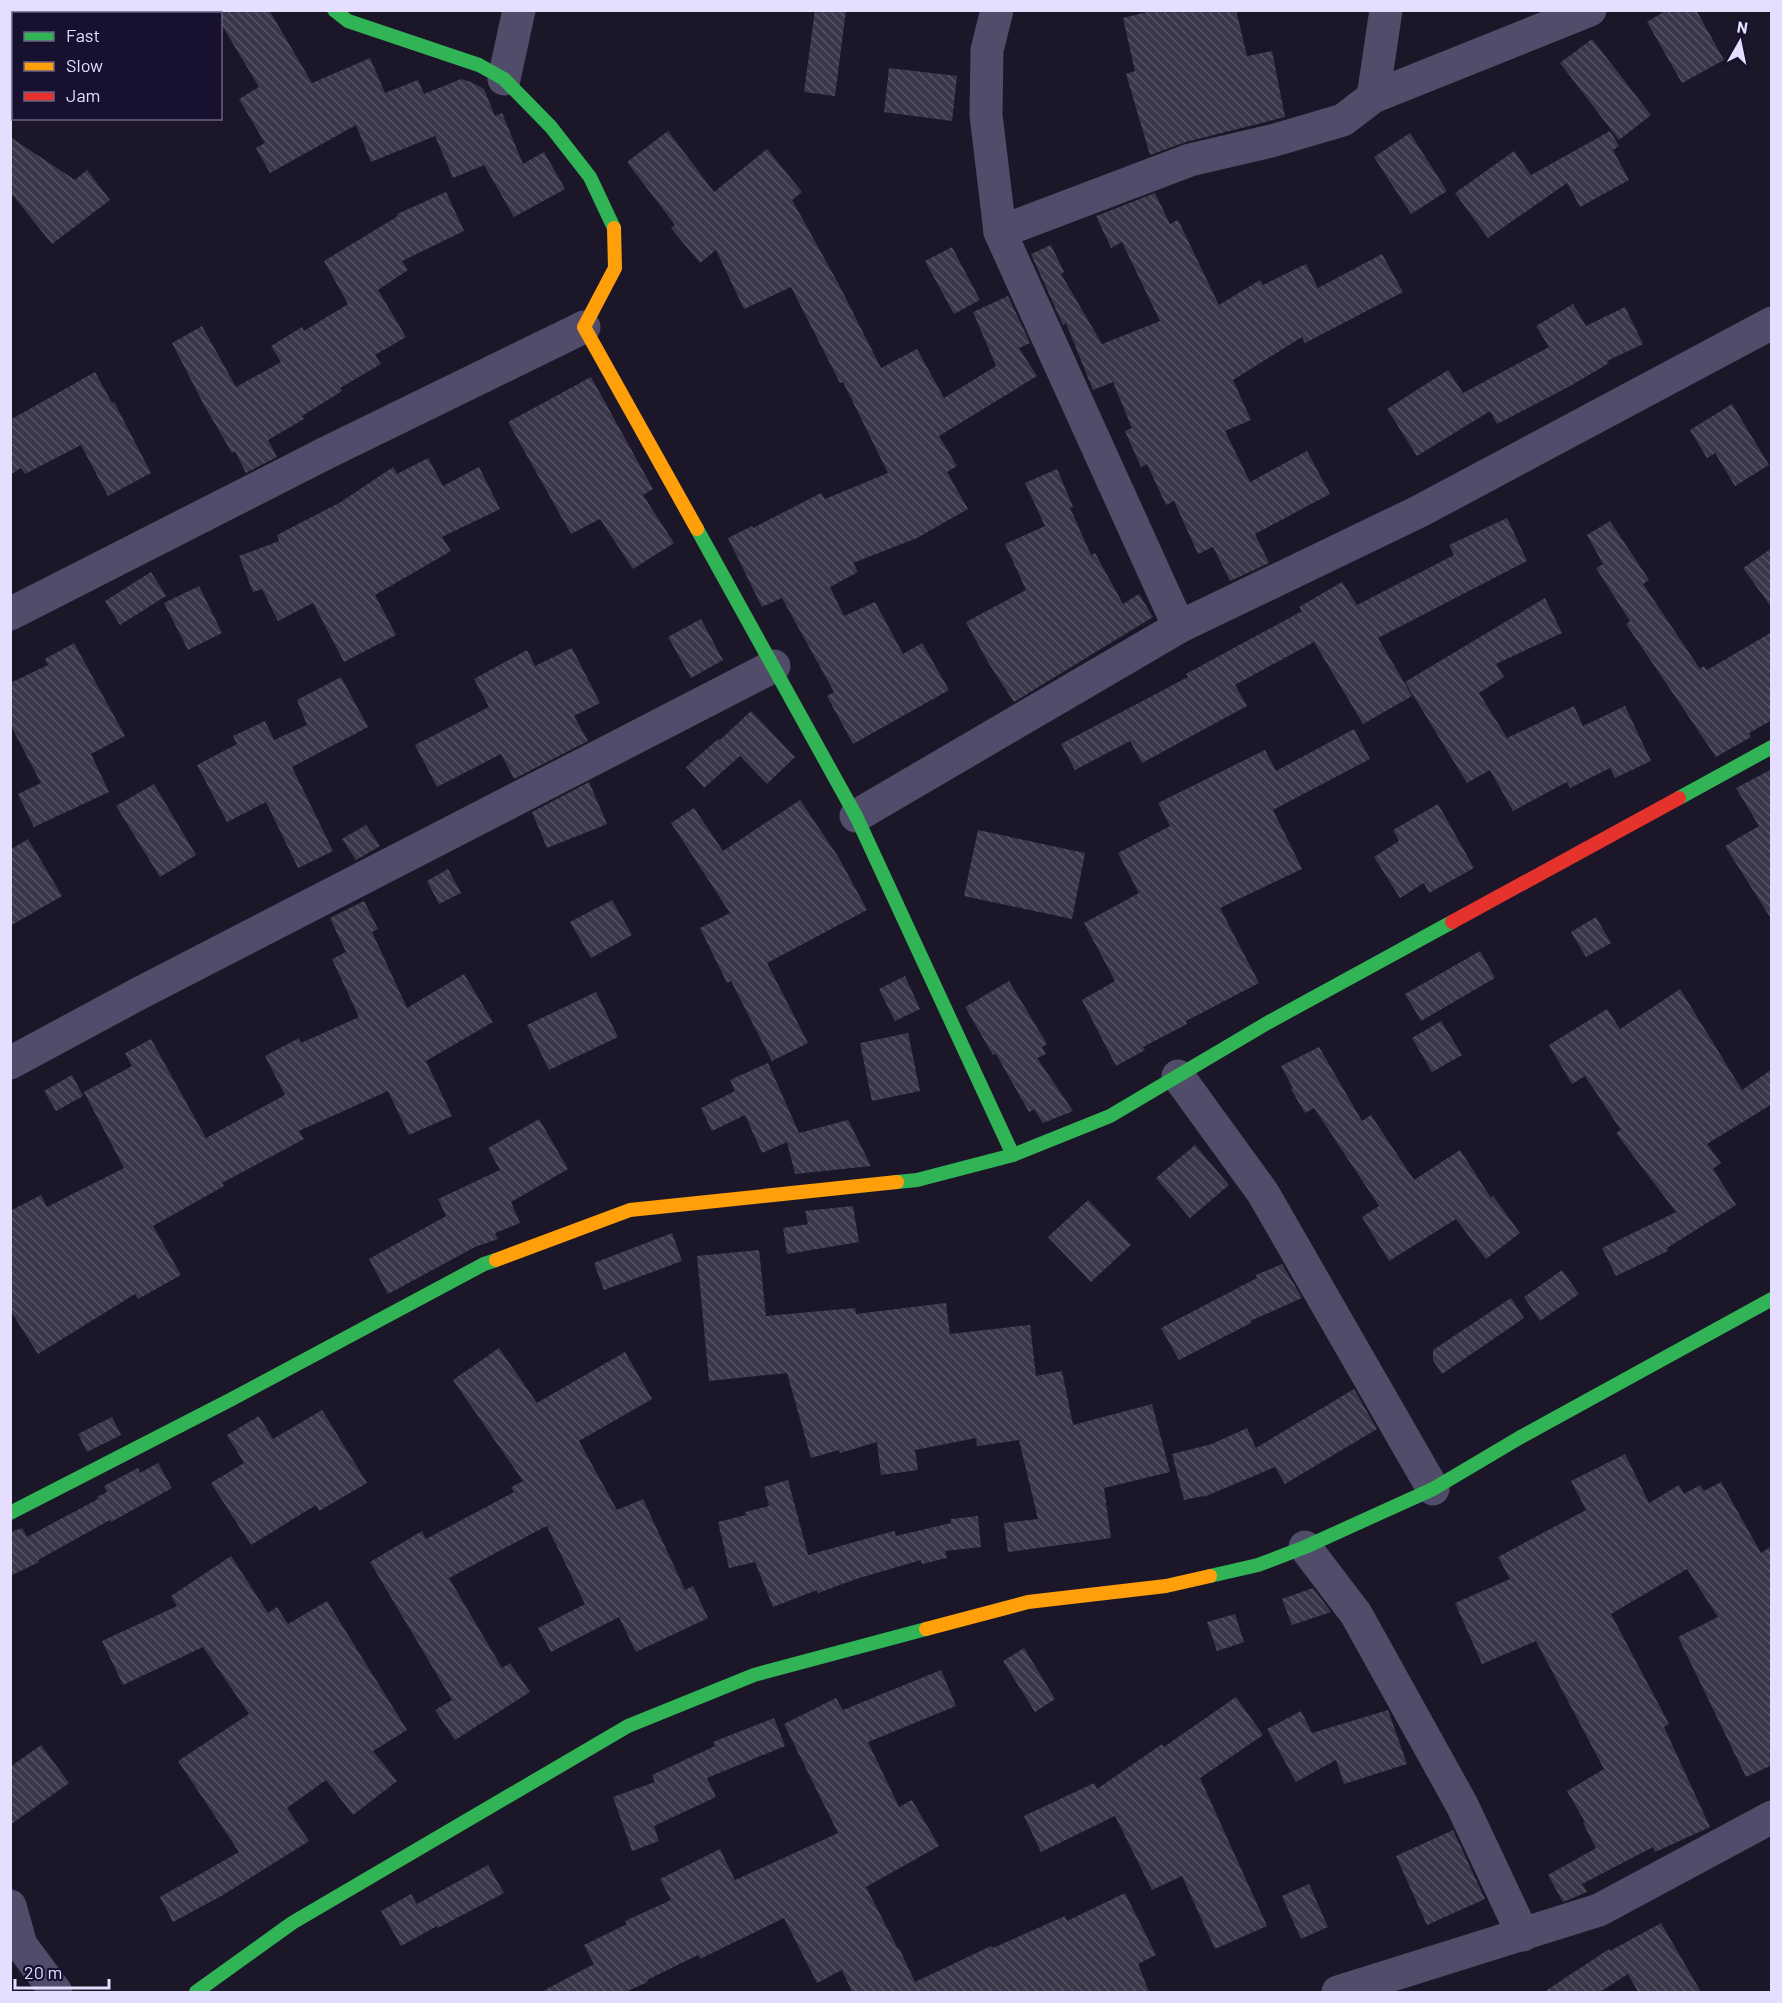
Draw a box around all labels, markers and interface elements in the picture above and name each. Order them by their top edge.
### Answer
legend [12,12,222,120]
north arrow [1710,12,1770,72]
text: N [1736,16,1749,37]
text: Fast [66,24,100,46]
text: Slow [66,54,103,76]
text: Jam [66,84,100,106]
scale bar [15,1952,110,1990]
text: 20 m [24,1961,62,1983]

